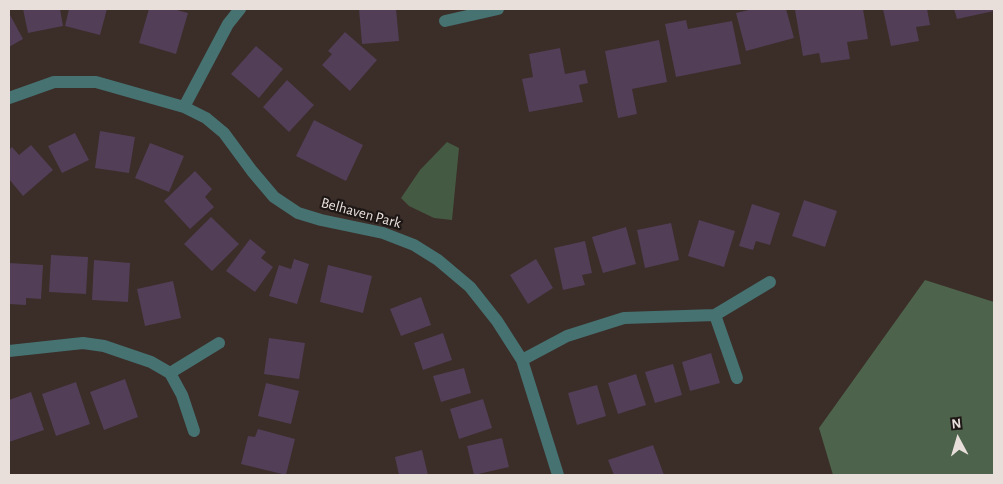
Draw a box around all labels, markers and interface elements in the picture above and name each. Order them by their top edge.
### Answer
street label: Belhaven Park [319,194,403,232]
north arrow [933,414,983,464]
text: N [951,417,962,432]

